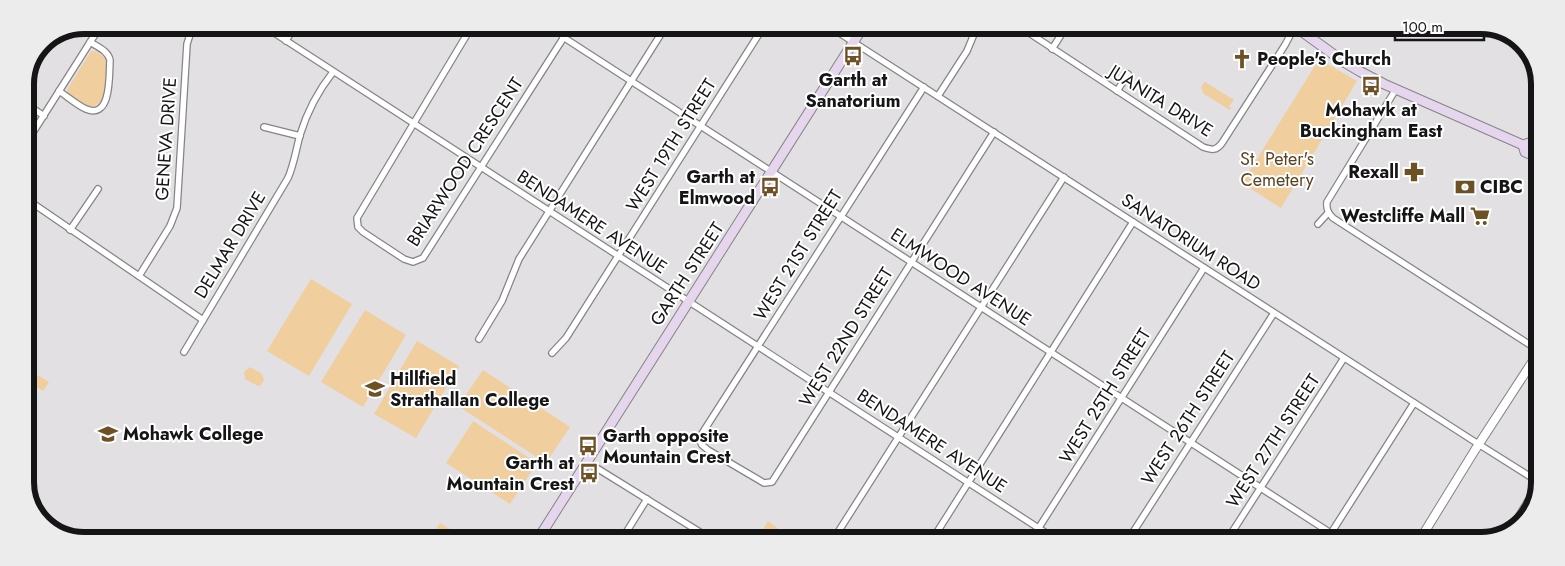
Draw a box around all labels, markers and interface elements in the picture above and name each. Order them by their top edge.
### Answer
scale bar [1395,10,1484,42]
text: 100 m [1402,16,1443,38]
bus stop icon: Garth at Sanatorium [842,45,864,67]
place label: People's Church [1257,46,1391,72]
church icon: People's Church [1231,48,1253,70]
street label: JUANITA DRIVE [1102,58,1218,143]
place label: Garth at Sanatorium [806,67,900,114]
street label: BRIARWOOD CRESCENT [400,72,530,252]
street label: WEST 19TH STREET [620,73,723,217]
bus stop icon: Mohawk at Buckingham East [1360,75,1382,97]
street label: GENEVA DRIVE [149,76,183,202]
place label: Mohawk at Buckingham East [1300,97,1443,144]
park label: St. Peter's Cemetery [1240,146,1314,193]
place label: Rexall [1348,159,1399,185]
pharmacy icon: Rexall [1403,161,1425,183]
street label: BENDAMERE AVENUE [512,164,672,280]
place label: Garth at Elmwood [679,164,755,211]
place label: CIBC [1480,174,1523,200]
bus stop icon: Garth at Elmwood [759,176,781,198]
bank icon: CIBC [1454,176,1476,198]
street label: WEST 21ST STREET [747,184,849,325]
street label: DELMAR DRIVE [188,187,272,303]
street label: SANATORIUM ROAD [1116,187,1266,297]
place label: Westcliffe Mall [1341,203,1465,229]
supermarket icon: Westcliffe Mall [1469,205,1491,227]
street label: GARTH STREET [644,217,731,331]
street label: ELMWOOD AVENUE [885,222,1037,332]
street label: WEST 22ND STREET [793,262,900,412]
street label: WEST 25TH STREET [1053,323,1157,469]
street label: WEST 26TH STREET [1135,345,1241,490]
place label: Hillfield Strathallan College [390,366,549,413]
street label: WEST 27TH STREET [1220,368,1326,513]
school or university icon: Hillfield Strathallan College [364,378,386,400]
street label: BENDAMERE AVENUE [852,383,1012,499]
place label: Mohawk College [123,421,264,447]
school or university icon: Mohawk College [97,423,119,445]
place label: Garth opposite Mountain Crest [603,423,731,470]
bus stop icon: Garth opposite Mountain Crest [577,435,599,457]
place label: Garth at Mountain Crest [447,450,574,497]
bus stop icon: Garth at Mountain Crest [578,462,600,484]

